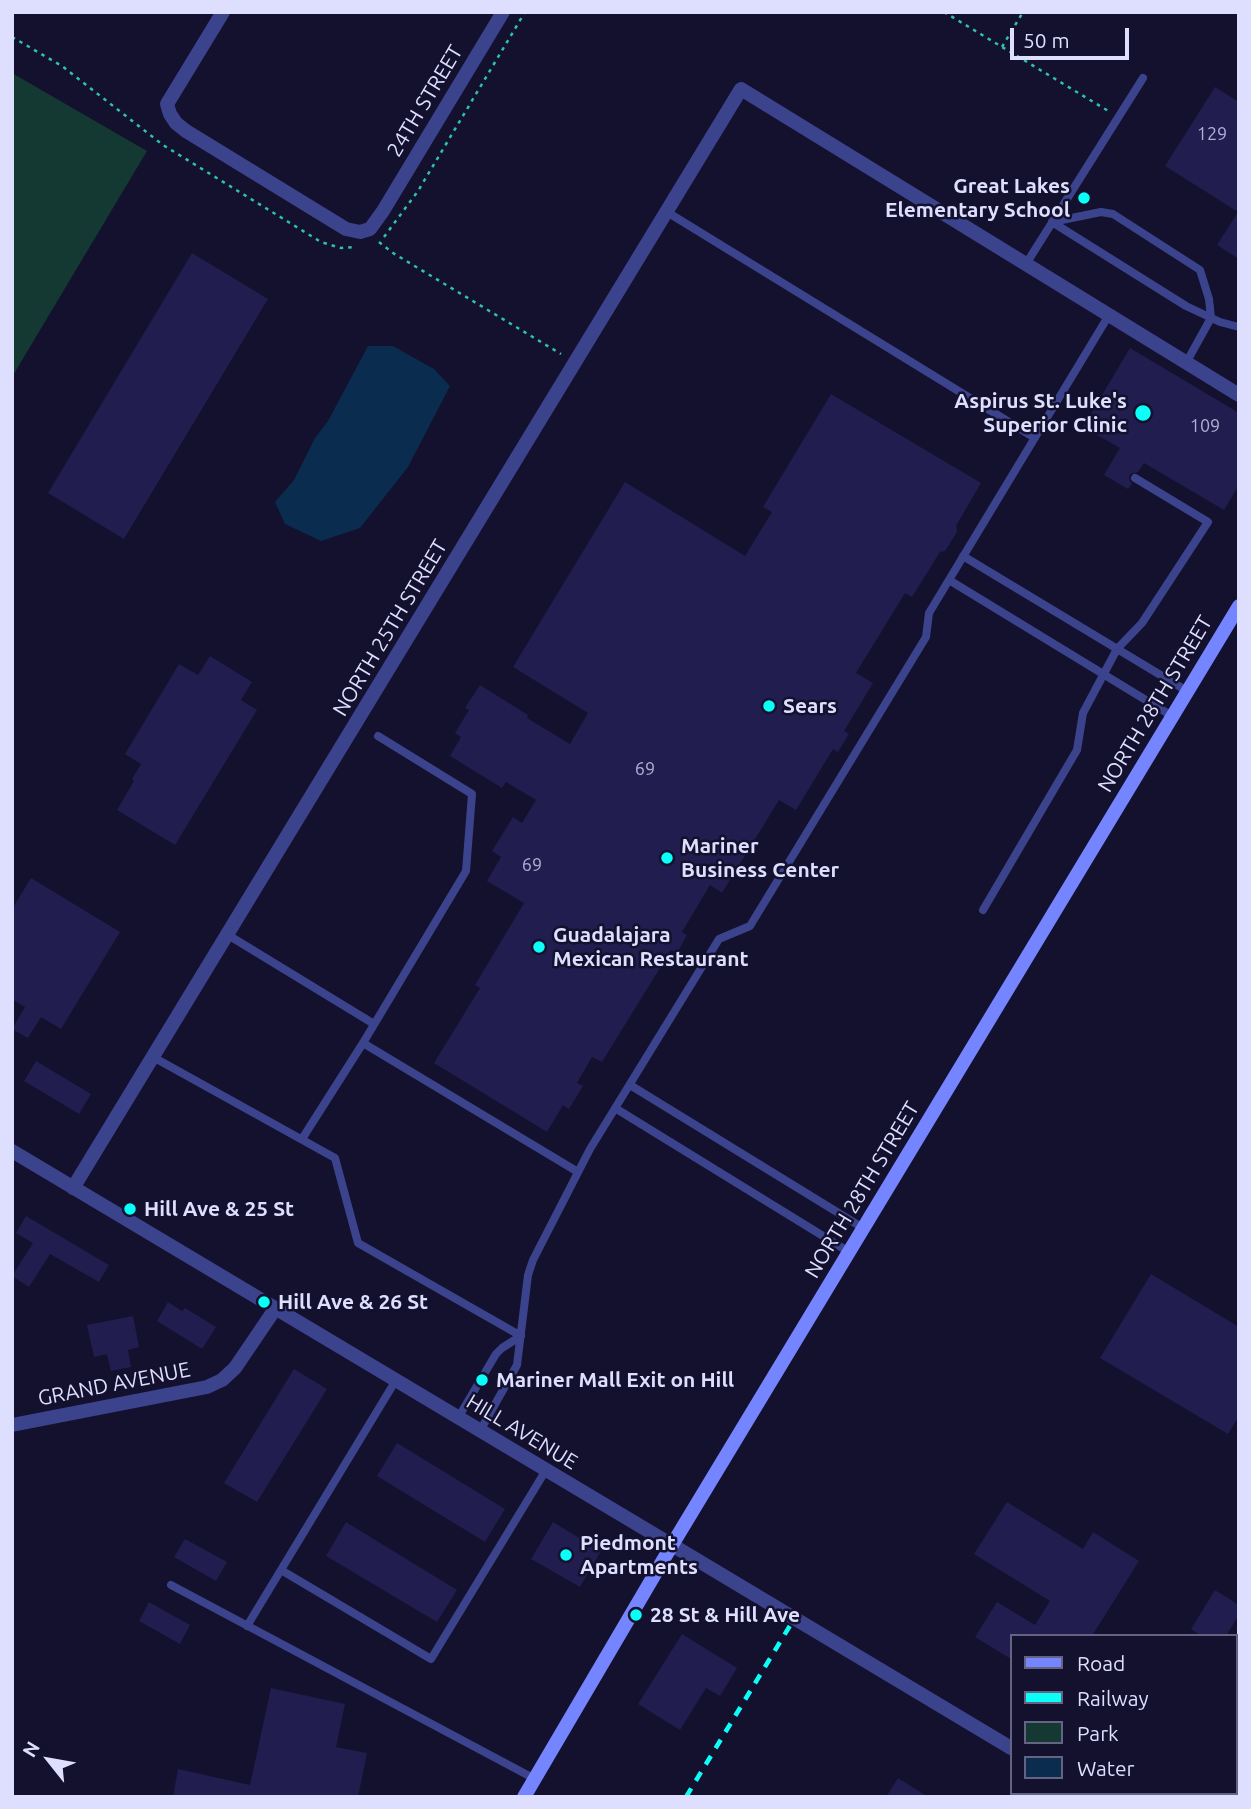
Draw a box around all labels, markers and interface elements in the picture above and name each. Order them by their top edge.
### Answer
scale bar [1013,14,1132,58]
text: 50 m [1023,28,1070,52]
street label: 24TH STREET [382,41,468,161]
house number: 129 [1197,123,1227,145]
place label: Great Lakes Elementary School [885,173,1070,223]
marker: Great Lakes Elementary School [1076,190,1092,206]
place label: Aspirus St. Luke's Superior Clinic [954,388,1127,438]
marker: Aspirus St. Luke's Superior Clinic [1133,403,1153,423]
house number: 109 [1190,415,1220,437]
street label: NORTH 25TH STREET [327,535,453,721]
street label: NORTH 28TH STREET [1092,611,1218,797]
place label: Sears [783,693,837,719]
marker: Sears [761,698,777,714]
house number: 69 [635,758,655,780]
place label: Mariner Business Center [681,833,839,883]
marker: Mariner Business Center [659,850,675,866]
house number: 69 [522,854,542,876]
place label: Guadalajara Mexican Restaurant [553,922,749,972]
marker: Guadalajara Mexican Restaurant [531,939,547,955]
street label: NORTH 28TH STREET [799,1097,925,1283]
place label: Hill Ave & 25 St [144,1196,294,1222]
marker: Hill Ave & 25 St [122,1201,138,1217]
place label: Hill Ave & 26 St [278,1289,428,1315]
marker: Hill Ave & 26 St [256,1294,272,1310]
street label: GRAND AVENUE [36,1357,192,1411]
place label: Mariner Mall Exit on Hill [496,1367,734,1393]
marker: Mariner Mall Exit on Hill [474,1372,490,1388]
street label: HILL AVENUE [462,1389,582,1475]
place label: Piedmont Apartments [580,1530,698,1580]
marker: Piedmont Apartments [558,1547,574,1563]
place label: 28 St & Hill Ave [650,1602,800,1628]
marker: 28 St & Hill Ave [628,1607,644,1623]
legend [1010,1634,1237,1795]
text: Road [1077,1651,1125,1675]
text: Railway [1077,1686,1149,1710]
text: Park [1077,1721,1119,1745]
north arrow [14,1725,84,1795]
text: N [18,1737,44,1761]
text: Water [1077,1756,1135,1780]

